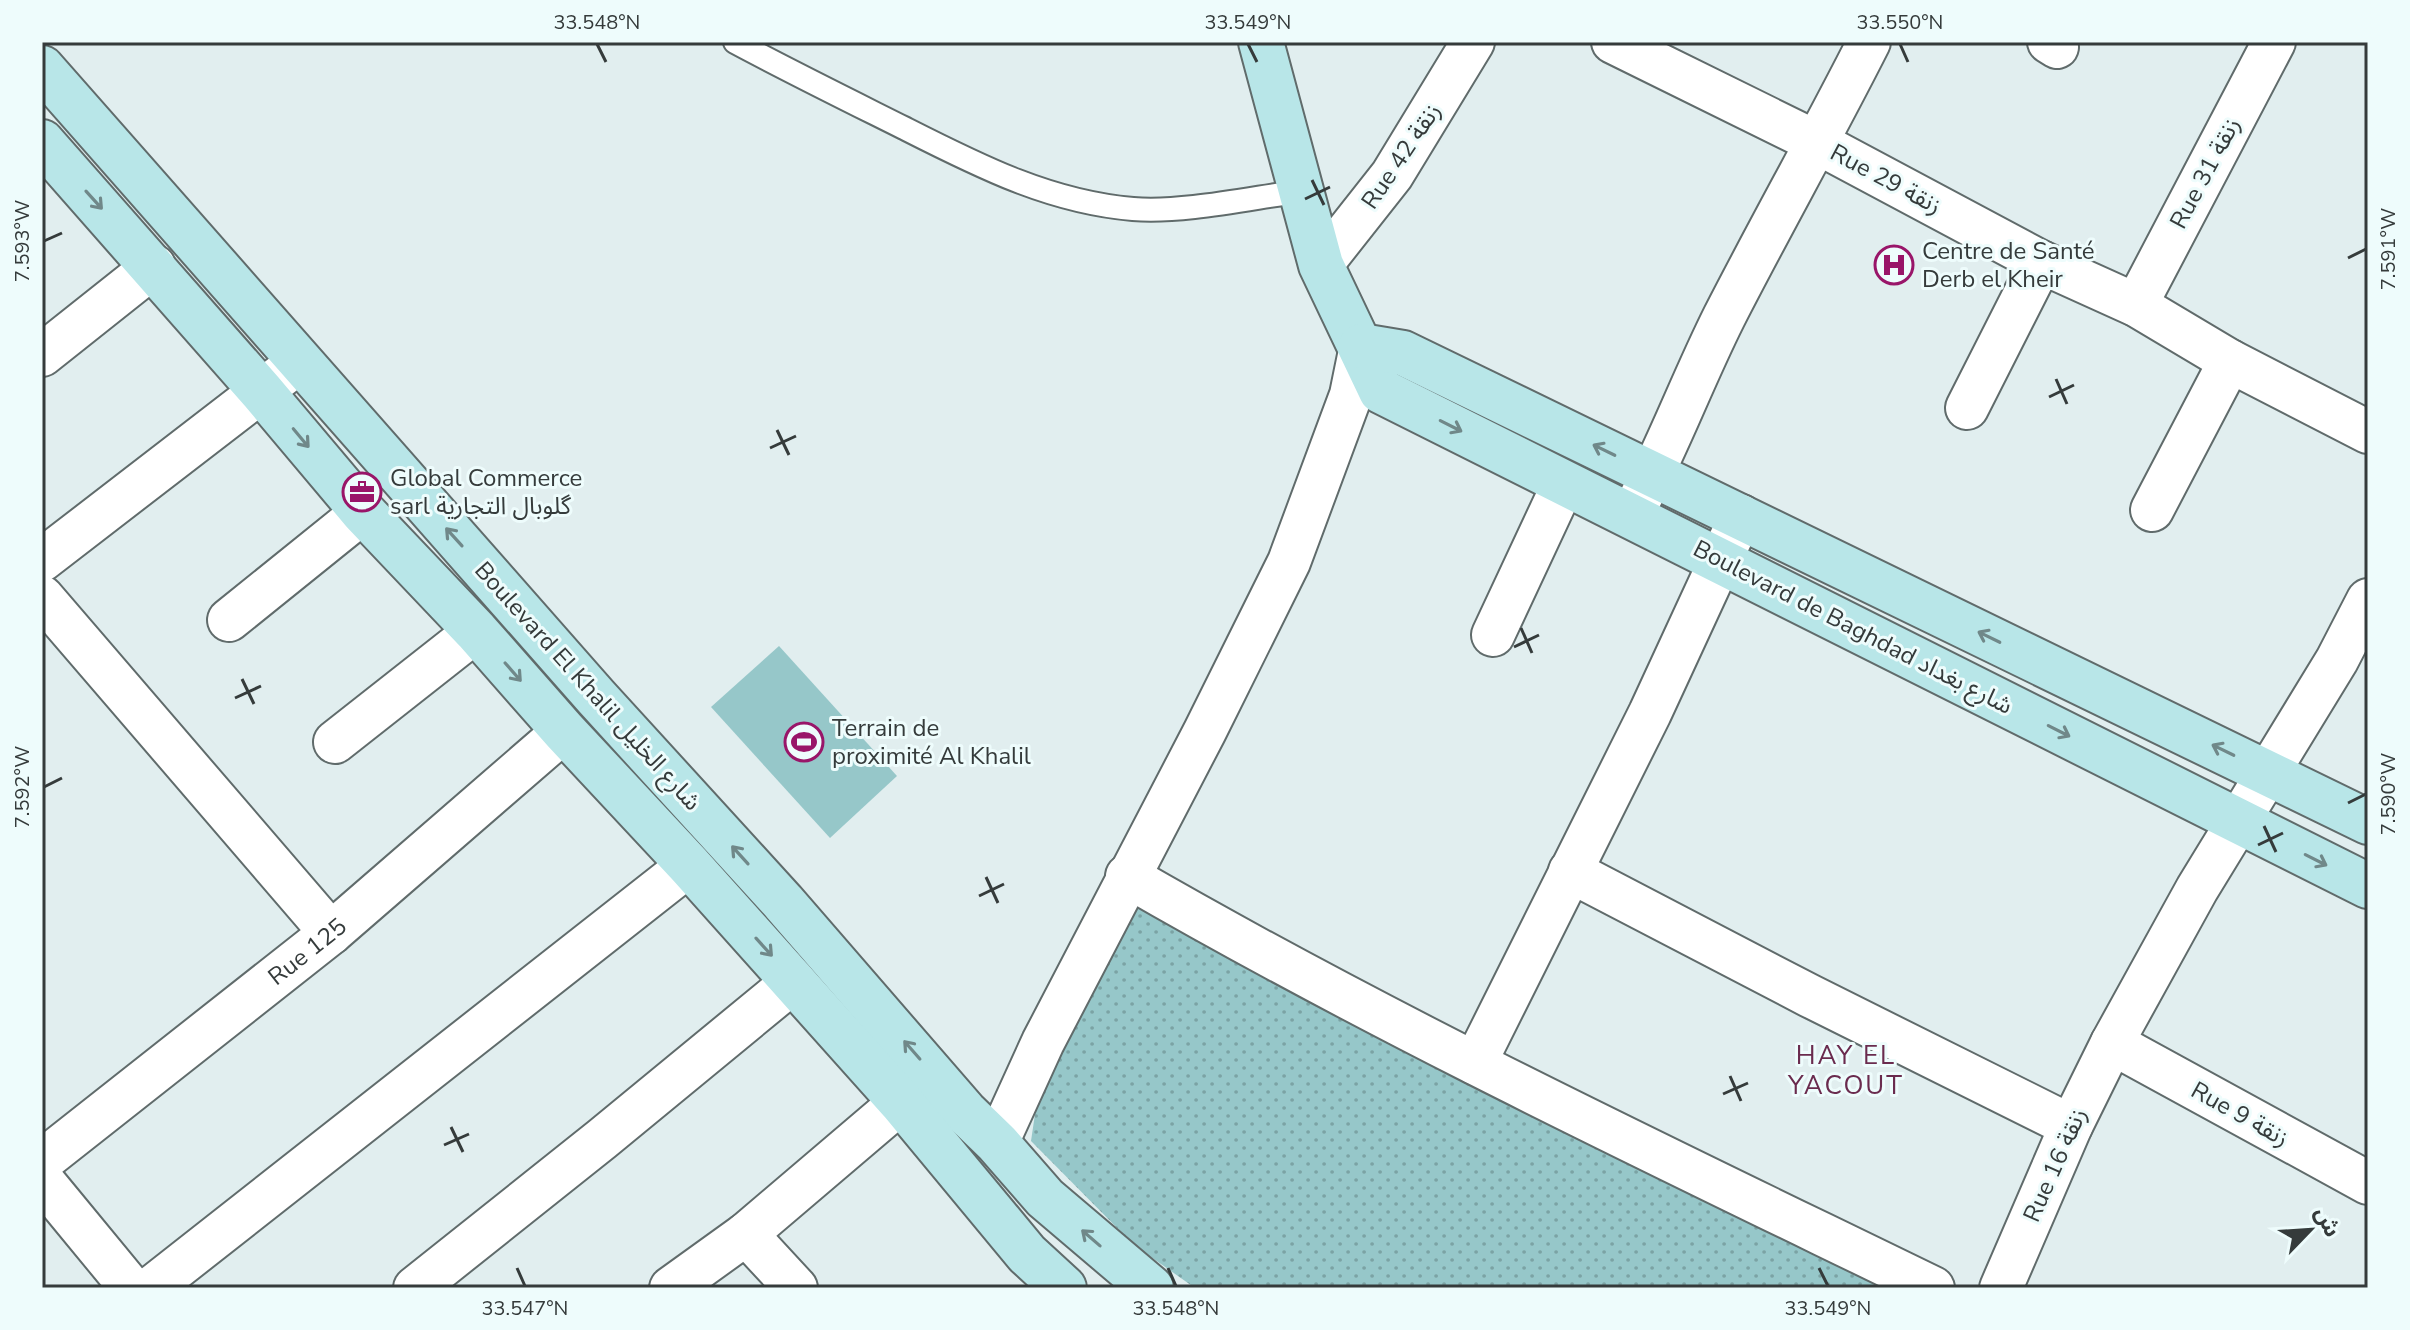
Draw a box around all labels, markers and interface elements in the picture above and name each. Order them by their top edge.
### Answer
text: 33.548°N [554,9,640,36]
text: 33.549°N [1205,9,1291,36]
text: 33.550°N [1857,9,1943,36]
street label: Rue 42 زنقة [1354,97,1448,215]
street label: Rue 31 زنقة [2162,112,2248,234]
street label: Rue 29 زنقة [1825,136,1947,222]
one-way arrow [85,189,103,209]
text: 7.593°W [9,200,36,282]
text: 7.591°W [2375,208,2402,290]
place label: Centre de Santé Derb el Kheir [1922,235,2095,295]
hospital icon: Centre de Santé Derb el Kheir [1873,244,1915,286]
one-way arrow [1438,419,1462,434]
one-way arrow [292,427,310,448]
one-way arrow [1592,442,1616,457]
place label: Global Commerce sarl گلوبال التجارية [390,462,582,522]
office icon: Global Commerce sarl گلوبال التجارية [341,471,383,513]
one-way arrow [445,527,463,547]
street label: Boulevard de Baghdad شارع بغداد [1687,532,2018,723]
street label: Boulevard El Khalil شارع الخليل [467,555,708,818]
one-way arrow [1978,628,2001,643]
one-way arrow [504,662,522,682]
place label: Terrain de proximité Al Khalil [832,712,1031,772]
sports icon: Terrain de proximité Al Khalil [783,721,825,763]
one-way arrow [2046,723,2070,739]
one-way arrow [2211,742,2235,757]
text: 7.592°W [9,746,36,828]
text: 7.590°W [2375,753,2402,835]
one-way arrow [731,845,750,865]
one-way arrow [2304,852,2328,868]
street label: Rue 125 [261,911,353,993]
one-way arrow [754,937,772,957]
district label: HAY EL YACOUT [1787,1038,1904,1103]
one-way arrow [903,1041,921,1061]
street label: Rue 9 زنقة [2185,1074,2295,1154]
street label: Rue 16 زنقة [2016,1103,2094,1227]
north arrow [2270,1190,2350,1270]
text: ش [2307,1202,2347,1242]
one-way arrow [1081,1230,1101,1248]
text: 33.547°N [482,1295,568,1322]
text: 33.548°N [1133,1295,1219,1322]
text: 33.549°N [1785,1295,1871,1322]

